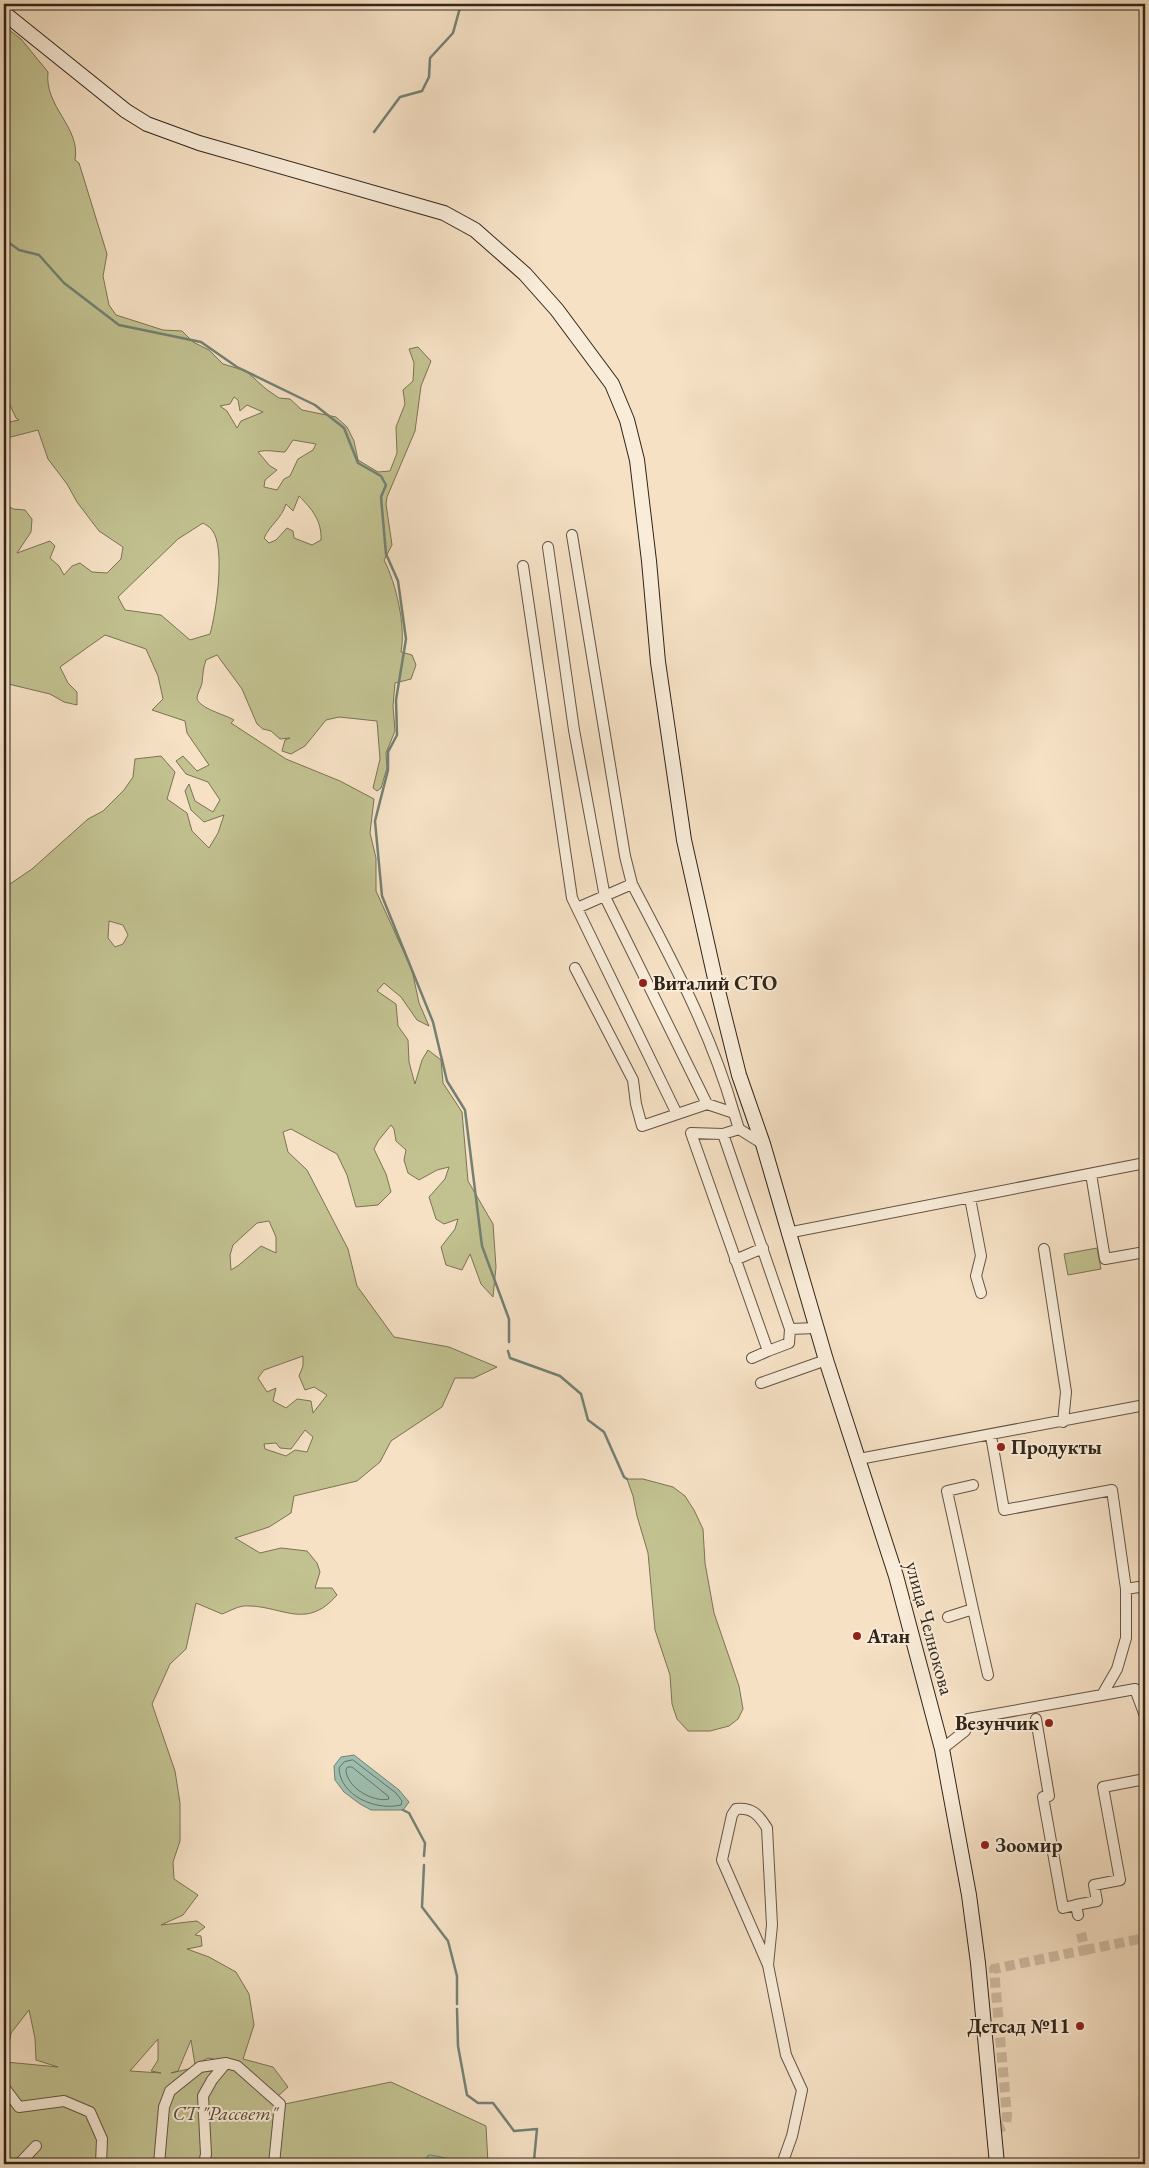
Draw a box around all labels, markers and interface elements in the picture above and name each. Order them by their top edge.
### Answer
place label: Виталий СТО [653,970,777,996]
marker: Виталий СТО [637,977,649,989]
place label: Продукты [1011,1434,1102,1460]
marker: Продукты [995,1441,1007,1453]
street label: улица Челнокова [900,1558,960,1698]
place label: Атан [866,1623,910,1649]
marker: Атан [851,1630,863,1642]
place label: Везунчик [955,1710,1039,1736]
marker: Везунчик [1043,1717,1055,1729]
place label: Зоомир [995,1832,1062,1858]
marker: Зоомир [979,1839,991,1851]
place label: Детсад №11 [967,2013,1070,2039]
marker: Детсад №11 [1074,2020,1086,2032]
park label: СТ "Рассвет" [173,2100,280,2126]

